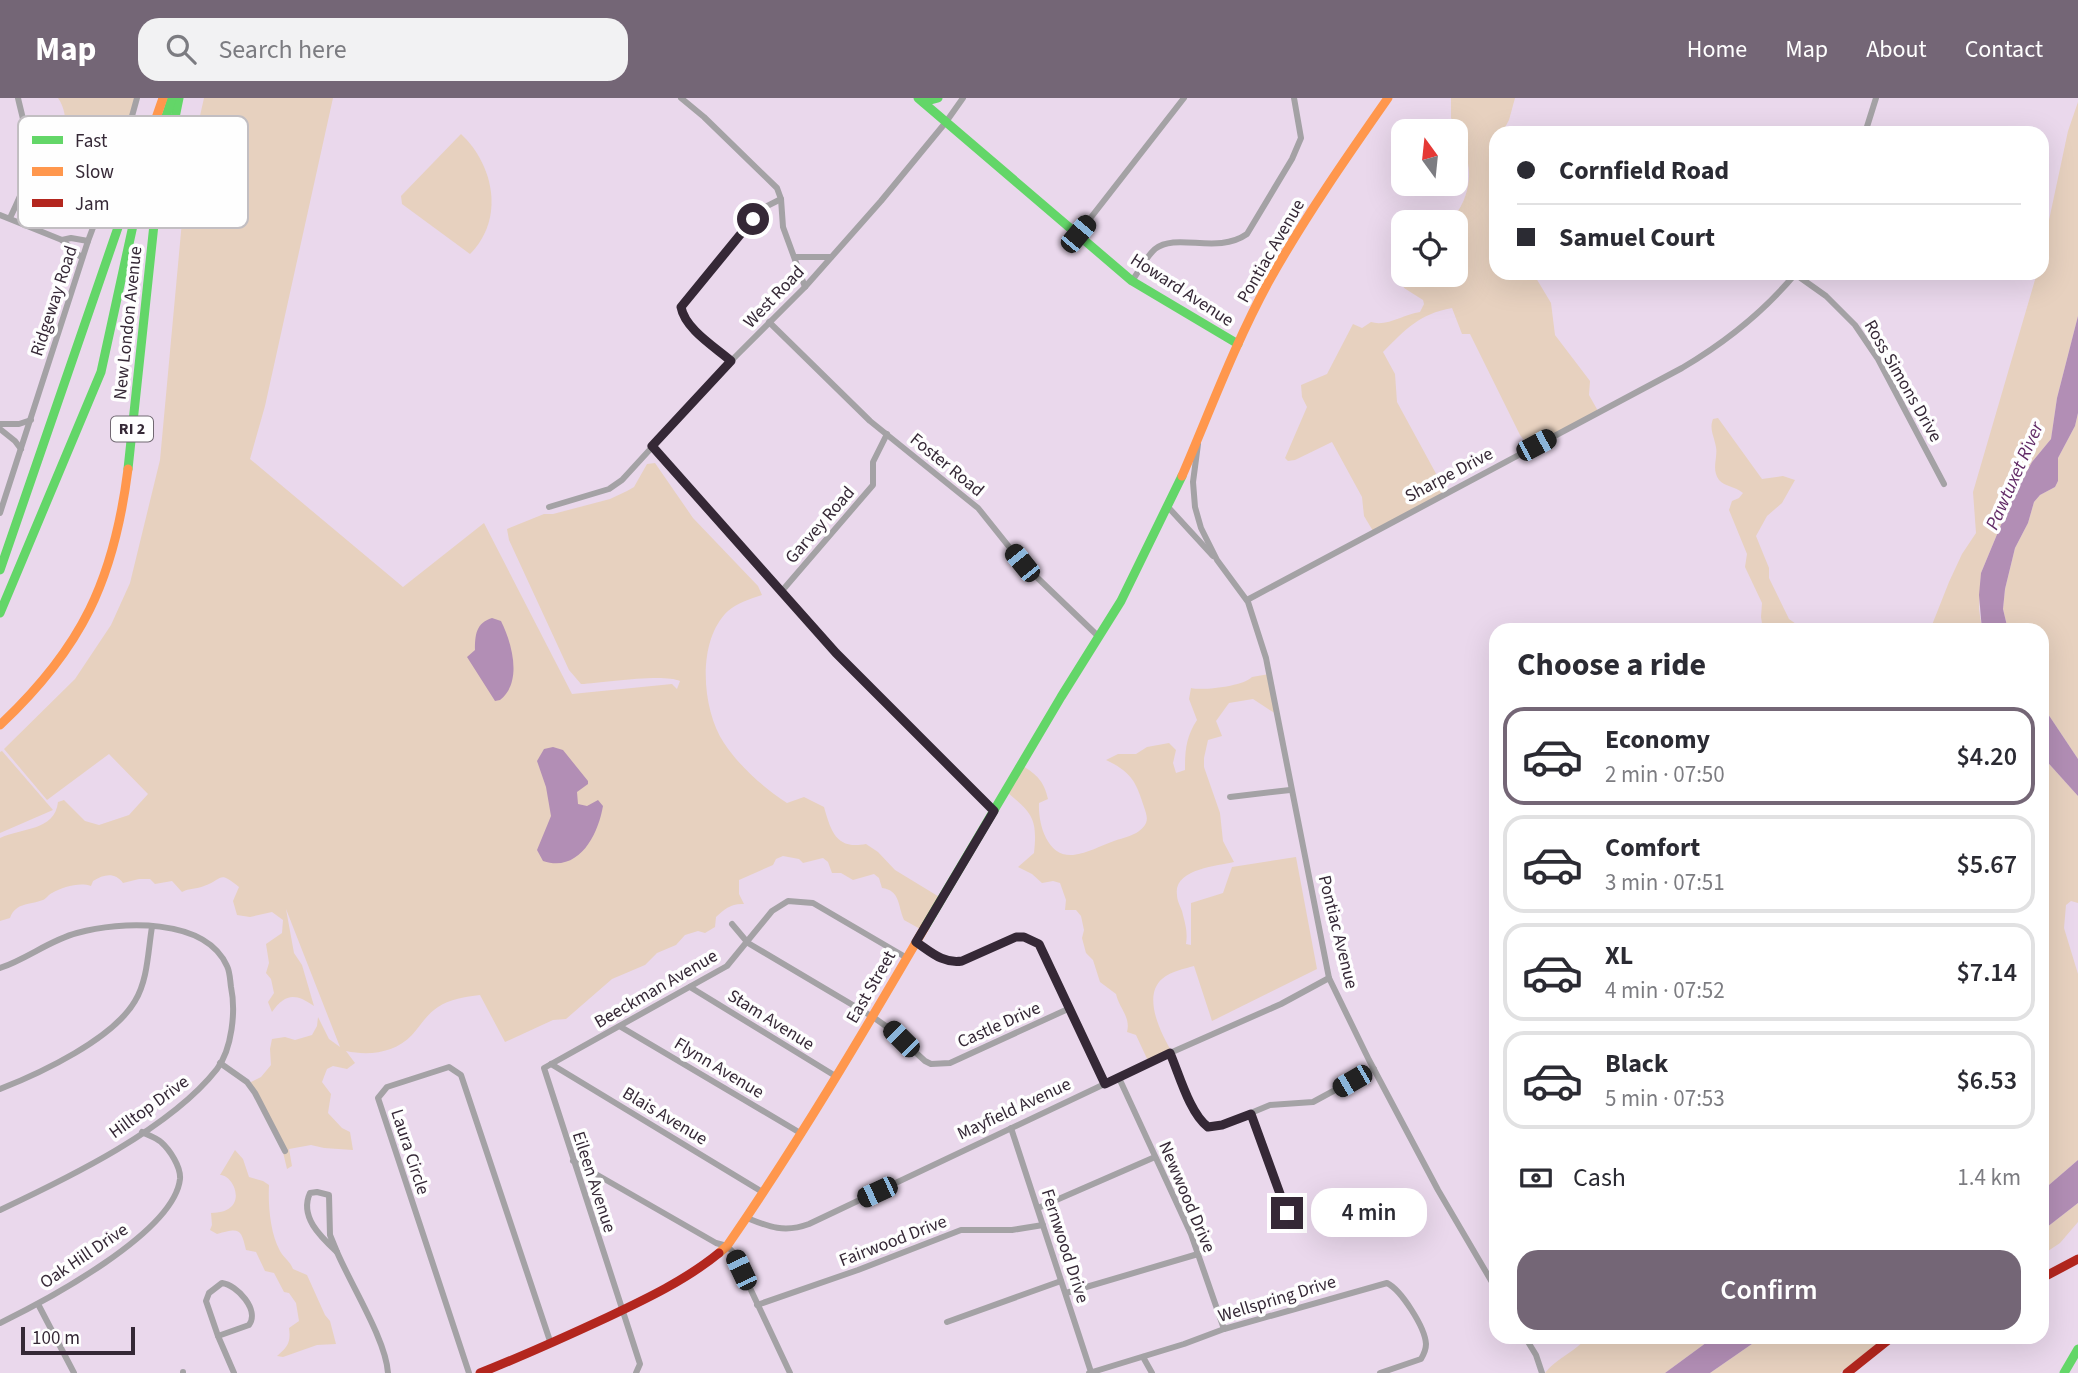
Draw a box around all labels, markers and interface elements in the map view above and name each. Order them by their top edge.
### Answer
search box [138,18,628,81]
text: Map [35,26,96,73]
icon: search [162,30,200,68]
text: Search here [218,31,347,68]
text: Home [1687,32,1747,67]
text: Map [1785,32,1828,67]
text: About [1866,32,1927,67]
text: Contact [1965,32,2043,67]
legend [18,116,248,228]
north arrow [1391,119,1468,196]
map controls [1391,119,1468,287]
text: Fast [75,128,108,155]
text: Cornfield Road [1559,152,1729,189]
text: Slow [75,159,114,186]
text: Jam [75,191,109,218]
street label: Pontiac Avenue [1231,194,1311,308]
route start [737,203,769,235]
button: locate [1391,210,1468,287]
car [1057,211,1100,257]
text: Samuel Court [1559,219,1715,256]
street label: Ridgeway Road [24,242,84,360]
street label: New London Avenue [108,245,148,401]
street label: Howard Avenue [1126,247,1239,333]
street label: West Road [738,260,810,334]
street label: Ross Simons Drive [1858,315,1948,447]
road number: RI 2 [111,416,153,442]
water label: Pawtuxet River [1979,416,2051,534]
car [1513,426,1560,464]
street label: Foster Road [905,427,989,503]
street label: Sharpe Drive [1401,441,1497,509]
street label: Garvey Road [779,481,861,569]
car [1001,540,1044,586]
text: Choose a ride [1517,642,1706,688]
text: Economy [1605,721,1710,758]
icon: car [1521,725,1584,788]
text: $4.20 [1956,738,2017,775]
text: 2 min · 07:50 [1605,758,1725,791]
text: Comfort [1605,829,1700,866]
icon: car [1521,833,1584,896]
text: $5.67 [1956,846,2017,883]
text: 3 min · 07:51 [1605,866,1725,899]
street label: Pontiac Avenue [1312,873,1364,991]
text: XL [1605,937,1633,974]
icon: car [1521,941,1584,1004]
street label: Beeckman Avenue [590,944,722,1034]
street label: East Street [840,946,902,1028]
text: $7.14 [1956,954,2017,991]
text: 4 min · 07:52 [1605,974,1725,1007]
street label: Stam Avenue [723,983,819,1057]
street label: Castle Drive [953,996,1045,1054]
car [879,1017,924,1061]
street label: Flynn Avenue [669,1031,769,1105]
text: Black [1605,1045,1668,1082]
icon: car [1521,1049,1584,1112]
car [1329,1061,1376,1101]
text: $6.53 [1956,1062,2017,1099]
street label: Hilltop Drive [104,1069,194,1145]
street label: Mayfield Avenue [953,1072,1075,1146]
street label: Blais Avenue [618,1081,712,1151]
text: 5 min · 07:53 [1605,1082,1725,1115]
street label: Laura Circle [384,1106,436,1198]
street label: Eileen Avenue [566,1128,622,1236]
street label: Newwood Drive [1152,1138,1222,1257]
icon: cash [1517,1159,1555,1197]
text: Cash [1573,1159,1626,1196]
text: 1.4 km [1957,1161,2021,1194]
car [854,1174,901,1210]
street label: Fernwood Drive [1035,1186,1095,1306]
callout: 4 min [1312,1188,1427,1238]
text: 4 min [1342,1196,1396,1229]
route end [1271,1197,1303,1229]
street label: Fairwood Drive [836,1209,950,1273]
street label: Oak Hill Drive [35,1217,133,1295]
car [723,1247,760,1293]
button: Confirm [1517,1250,2021,1330]
street label: Wellspring Drive [1215,1269,1339,1329]
scale bar [21,1324,135,1356]
text: 100 m [32,1325,80,1352]

